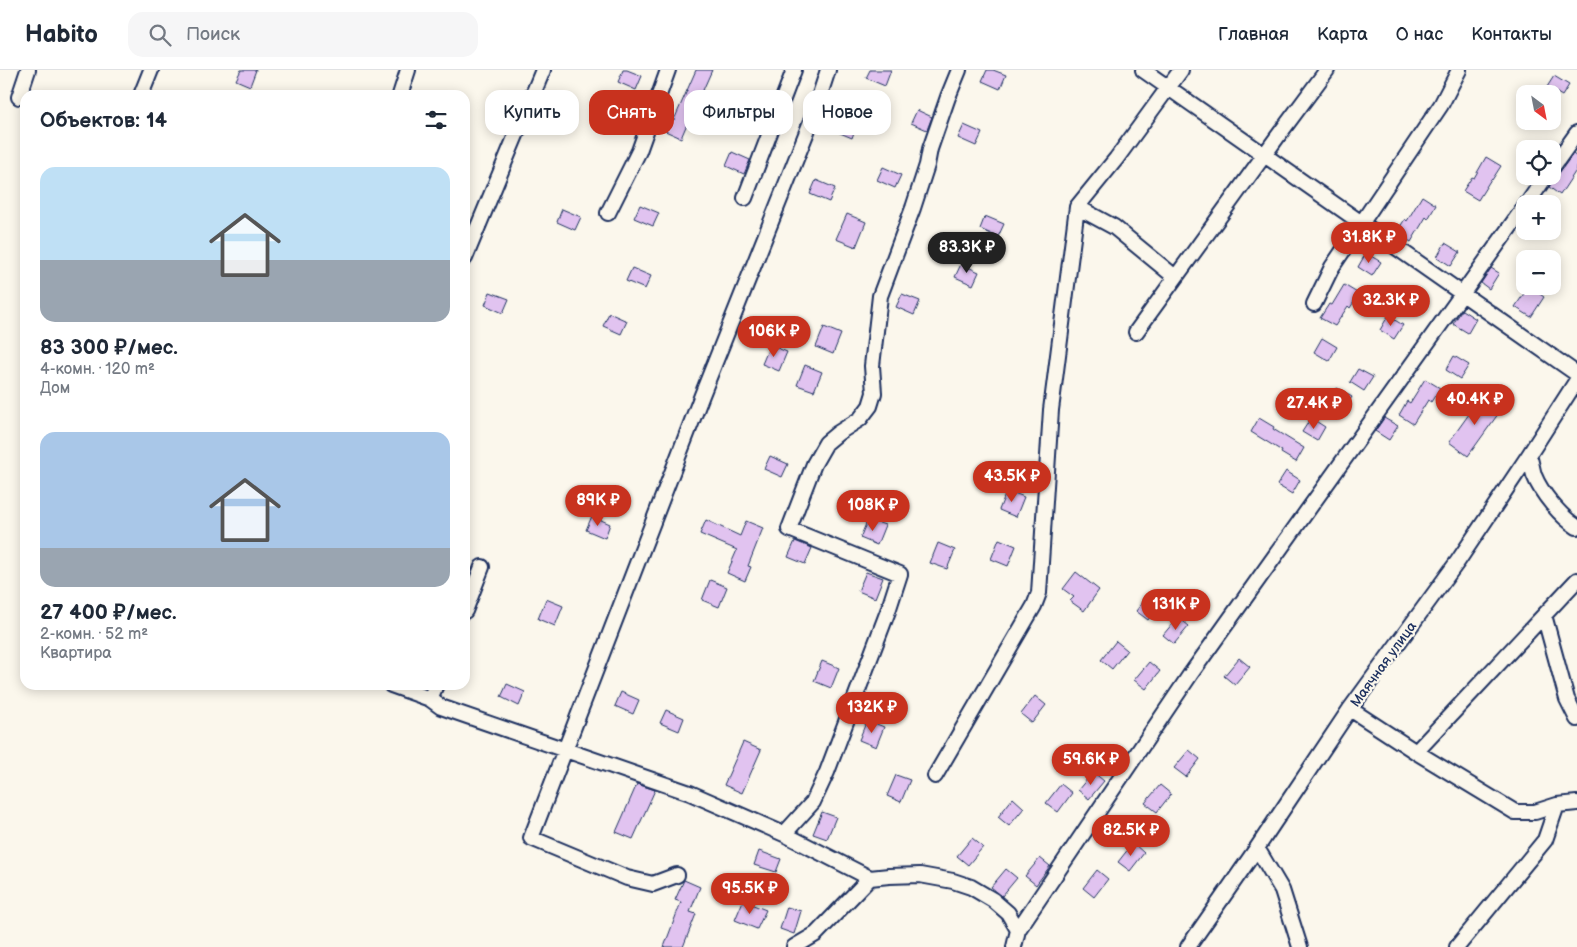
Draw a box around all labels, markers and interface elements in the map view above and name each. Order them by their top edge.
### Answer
search box [128,12,478,57]
text: Habito [25,20,98,49]
icon: search [146,21,174,49]
text: Поиск [186,23,240,46]
text: Главная [1218,24,1289,45]
text: Карта [1317,24,1368,45]
text: О нас [1396,24,1443,45]
text: Контакты [1471,24,1552,45]
north arrow [1516,85,1561,130]
map controls [1516,85,1561,295]
chip: Купить [485,90,579,135]
chip: Снять [589,90,674,135]
chip: Фильтры [684,90,793,135]
chip: Новое [803,90,891,135]
icon: filters [422,106,450,134]
text: Объектов: 14 [40,108,167,133]
button: locate [1516,140,1561,185]
button: + [1516,195,1561,240]
icon: home [200,200,290,290]
pin: 31.8K ₽ [1323,222,1415,264]
text: 31.8K ₽ [1342,228,1396,247]
pin: 83.3K ₽ [921,232,1013,274]
text: 83.3K ₽ [939,238,995,257]
button: − [1516,250,1561,295]
pin: 32.3K ₽ [1345,284,1437,327]
text: 32.3K ₽ [1363,291,1419,310]
pin: 106K ₽ [733,316,815,358]
text: 106K ₽ [749,322,799,341]
text: 83 300 ₽/мес. [40,335,178,360]
text: 4-комн. · 120 m² [40,360,155,379]
text: Дом [40,379,70,398]
pin: 40.4K ₽ [1429,384,1521,426]
pin: 27.4K ₽ [1268,388,1360,430]
text: 40.4K ₽ [1447,390,1503,409]
text: 27.4K ₽ [1286,394,1342,413]
pin: 43.5K ₽ [966,460,1058,503]
icon: home [200,465,290,555]
text: 43.5K ₽ [984,467,1040,486]
pin: 89K ₽ [563,484,633,527]
pin: 108K ₽ [832,490,914,532]
text: 89K ₽ [576,491,620,510]
text: 108K ₽ [848,496,898,515]
pin: 131K ₽ [1135,588,1217,631]
text: 131K ₽ [1152,595,1200,614]
text: 27 400 ₽/мес. [40,600,177,625]
street label: Маячная улица [1347,618,1421,710]
text: 2-комн. · 52 m² [40,625,148,644]
text: Квартира [40,644,112,663]
pin: 132K ₽ [831,692,913,734]
text: 132K ₽ [847,698,897,717]
pin: 59.6K ₽ [1045,744,1137,786]
text: 59.6K ₽ [1063,750,1119,769]
pin: 82.5K ₽ [1085,814,1177,857]
text: 82.5K ₽ [1103,821,1159,840]
pin: 95.5K ₽ [704,872,796,915]
text: 95.5K ₽ [722,879,778,898]

